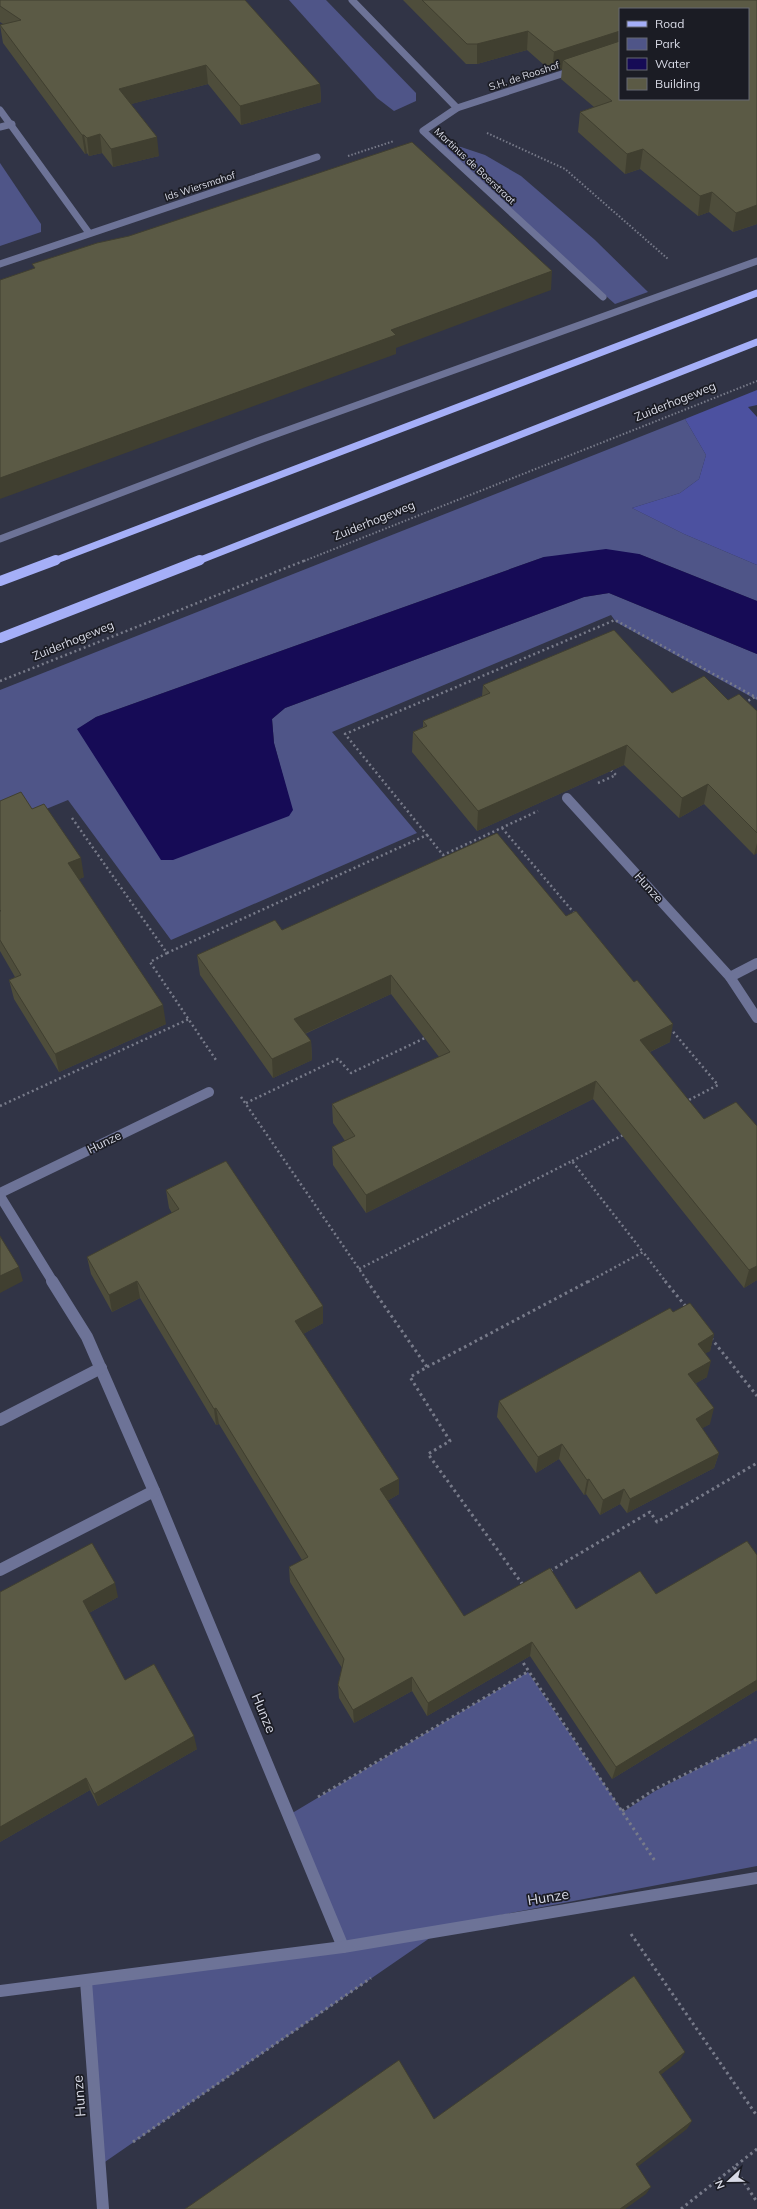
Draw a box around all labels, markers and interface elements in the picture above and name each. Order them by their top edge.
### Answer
legend [619,8,749,100]
text: Road [655,16,684,31]
text: Park [655,36,681,51]
text: Water [655,56,691,71]
street label: S.H. de Rooshof [487,58,561,93]
text: Building [655,76,700,91]
street label: Martinus de Boerstraat [432,125,519,207]
street label: Ids Wiersmahof [163,168,237,204]
street label: Zuiderhogeweg [632,378,718,424]
street label: Zuiderhogeweg [331,497,417,543]
street label: Zuiderhogeweg [30,617,116,663]
street label: Hunze [631,869,667,905]
street label: Hunze [85,1127,123,1157]
street label: Hunze [248,1690,280,1736]
street label: Hunze [526,1885,570,1909]
street label: Hunze [69,2075,89,2117]
north arrow [709,2161,749,2201]
text: N [712,2178,728,2191]

